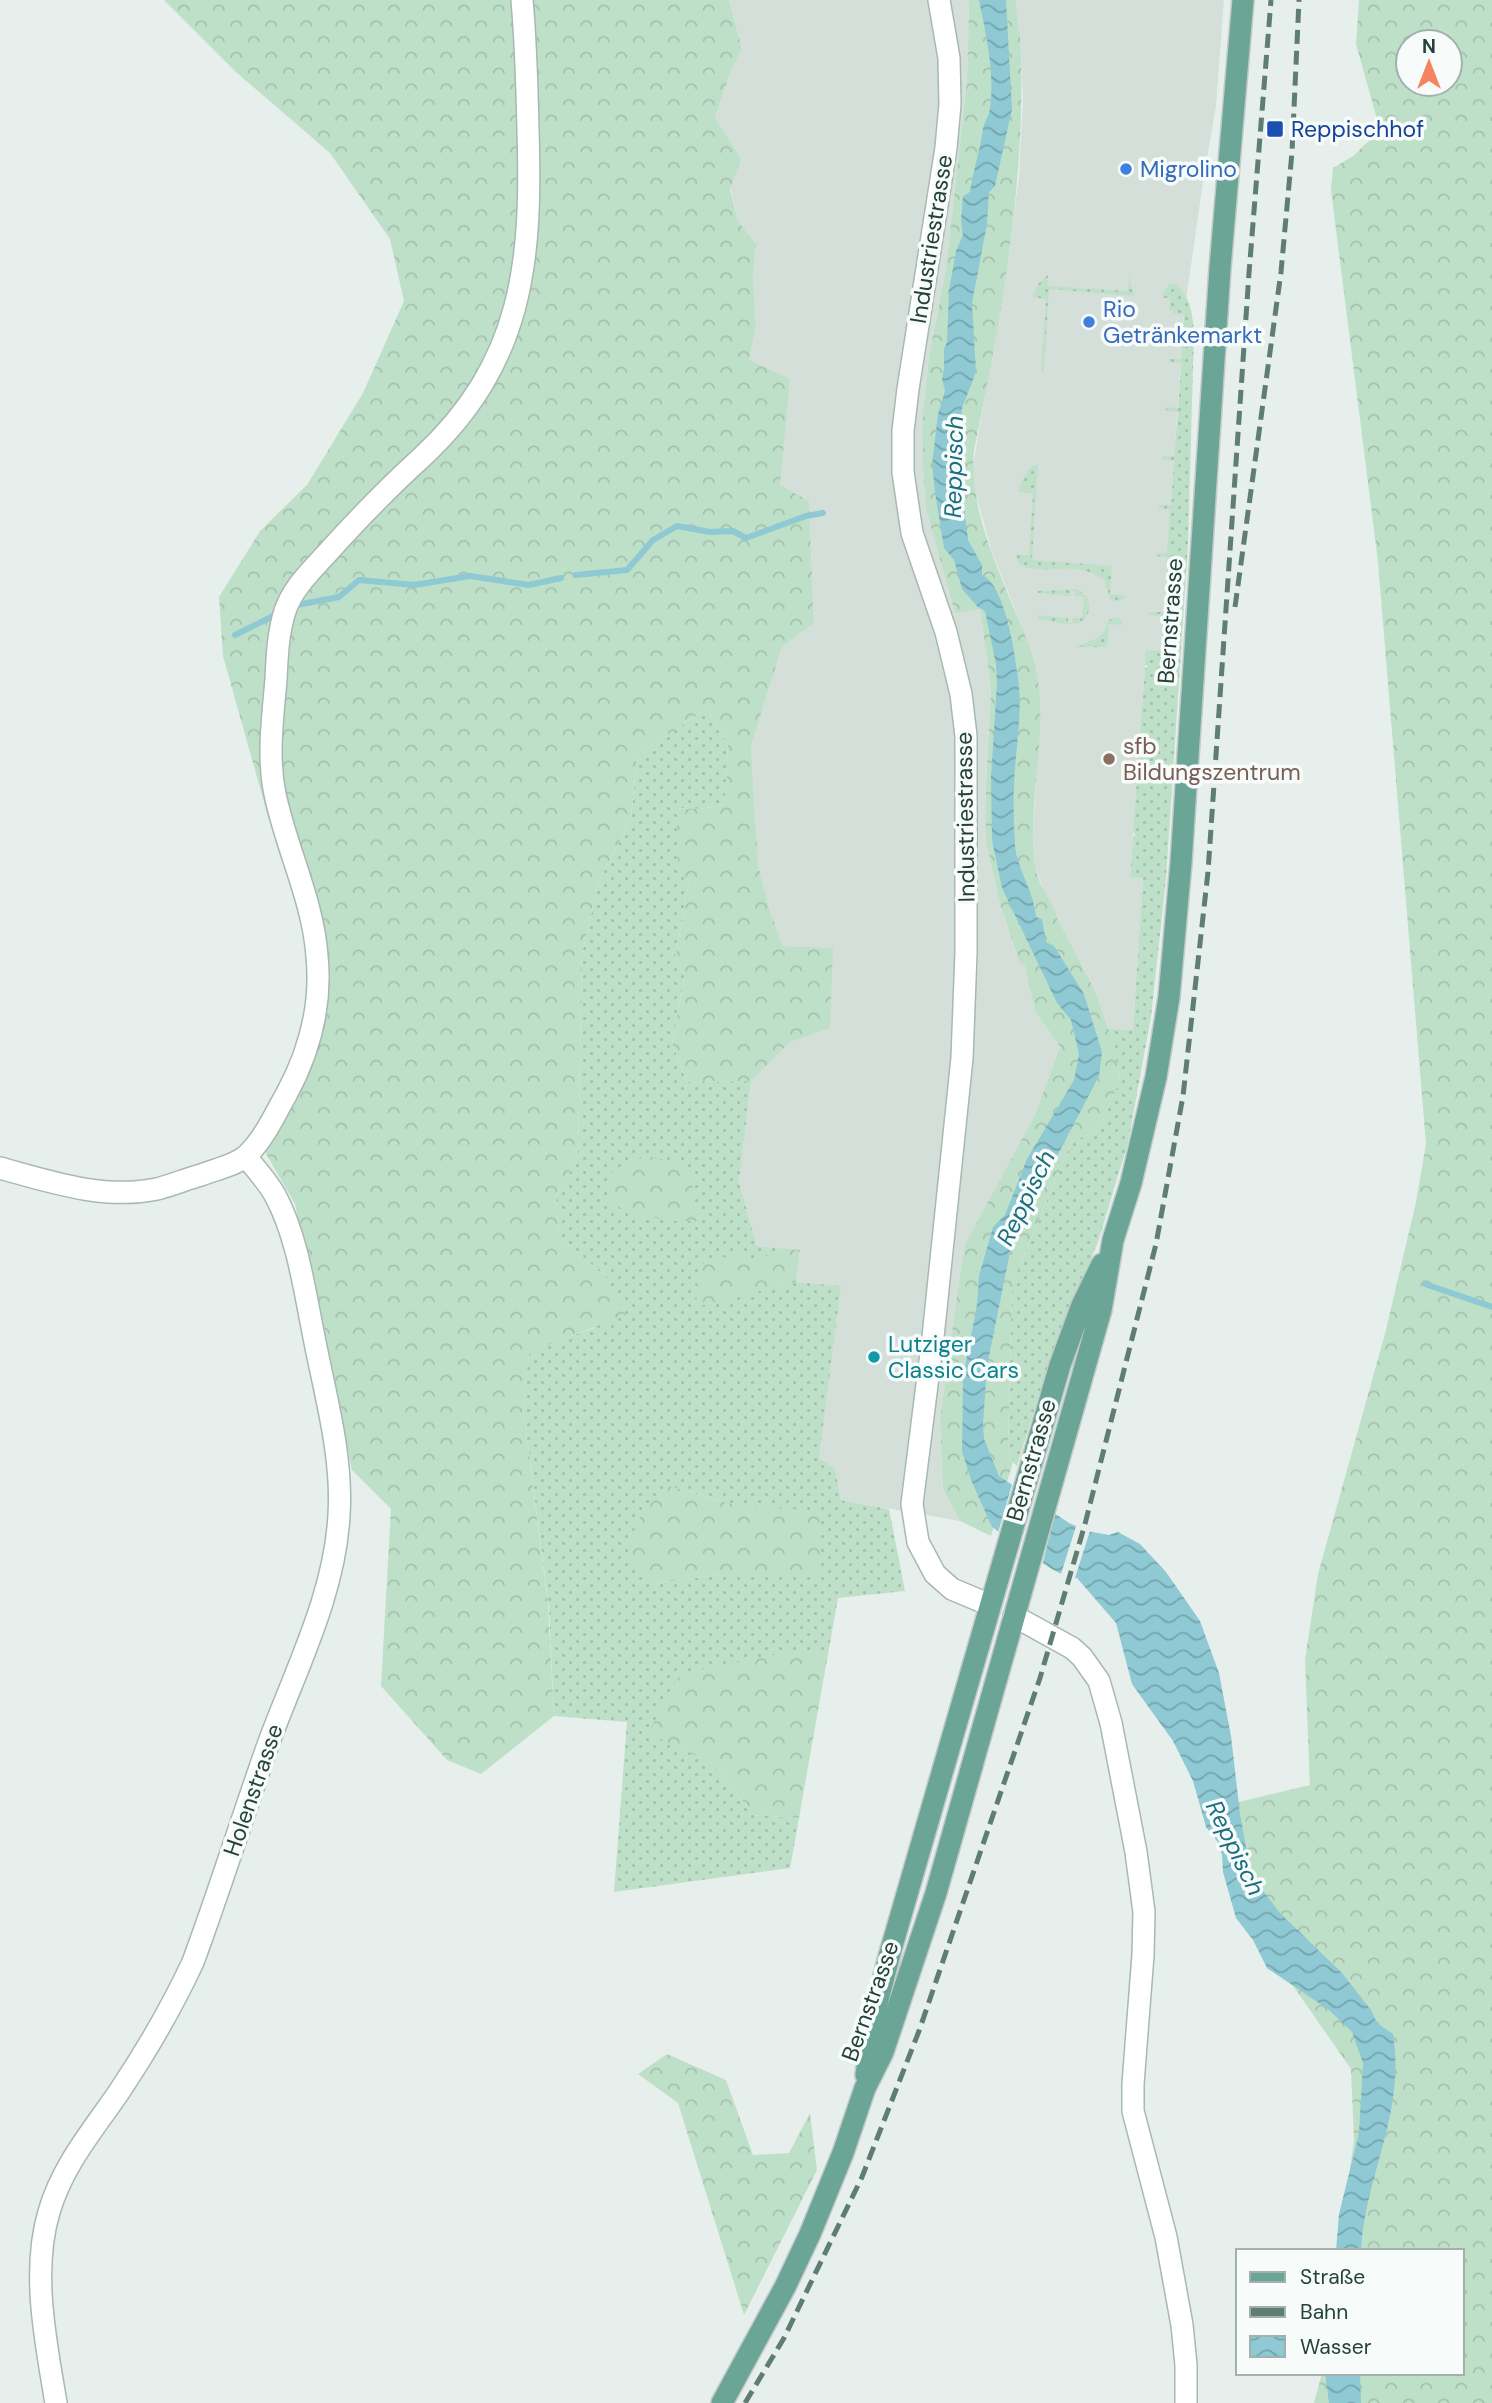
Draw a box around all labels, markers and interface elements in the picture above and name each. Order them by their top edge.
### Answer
north arrow [1394,28,1464,98]
text: N [1422,34,1436,59]
place label: Reppischhof [1291,114,1424,144]
marker: Reppischhof [1265,119,1285,139]
street label: Industriestrasse [903,152,959,326]
place label: Migrolino [1140,154,1237,184]
marker: Migrolino [1118,161,1134,177]
place label: Rio Getränkemarkt [1103,294,1262,350]
marker: Rio Getränkemarkt [1081,314,1097,330]
water label: Reppisch [937,416,970,518]
street label: Bernstrasse [1151,557,1189,685]
street label: Industriestrasse [949,731,981,903]
place label: sfb Bildungszentrum [1123,731,1301,787]
marker: sfb Bildungszentrum [1101,751,1117,767]
water label: Reppisch [989,1145,1062,1251]
place label: Lutziger Classic Cars [888,1329,1019,1385]
marker: Lutziger Classic Cars [866,1349,882,1365]
street label: Bernstrasse [999,1395,1063,1525]
street label: Holenstrasse [216,1720,290,1860]
water label: Reppisch [1199,1795,1272,1901]
street label: Bernstrasse [834,1937,906,2065]
legend [1236,2249,1464,2375]
text: Straße [1300,2263,1365,2291]
text: Bahn [1300,2298,1348,2326]
text: Wasser [1300,2333,1372,2361]

